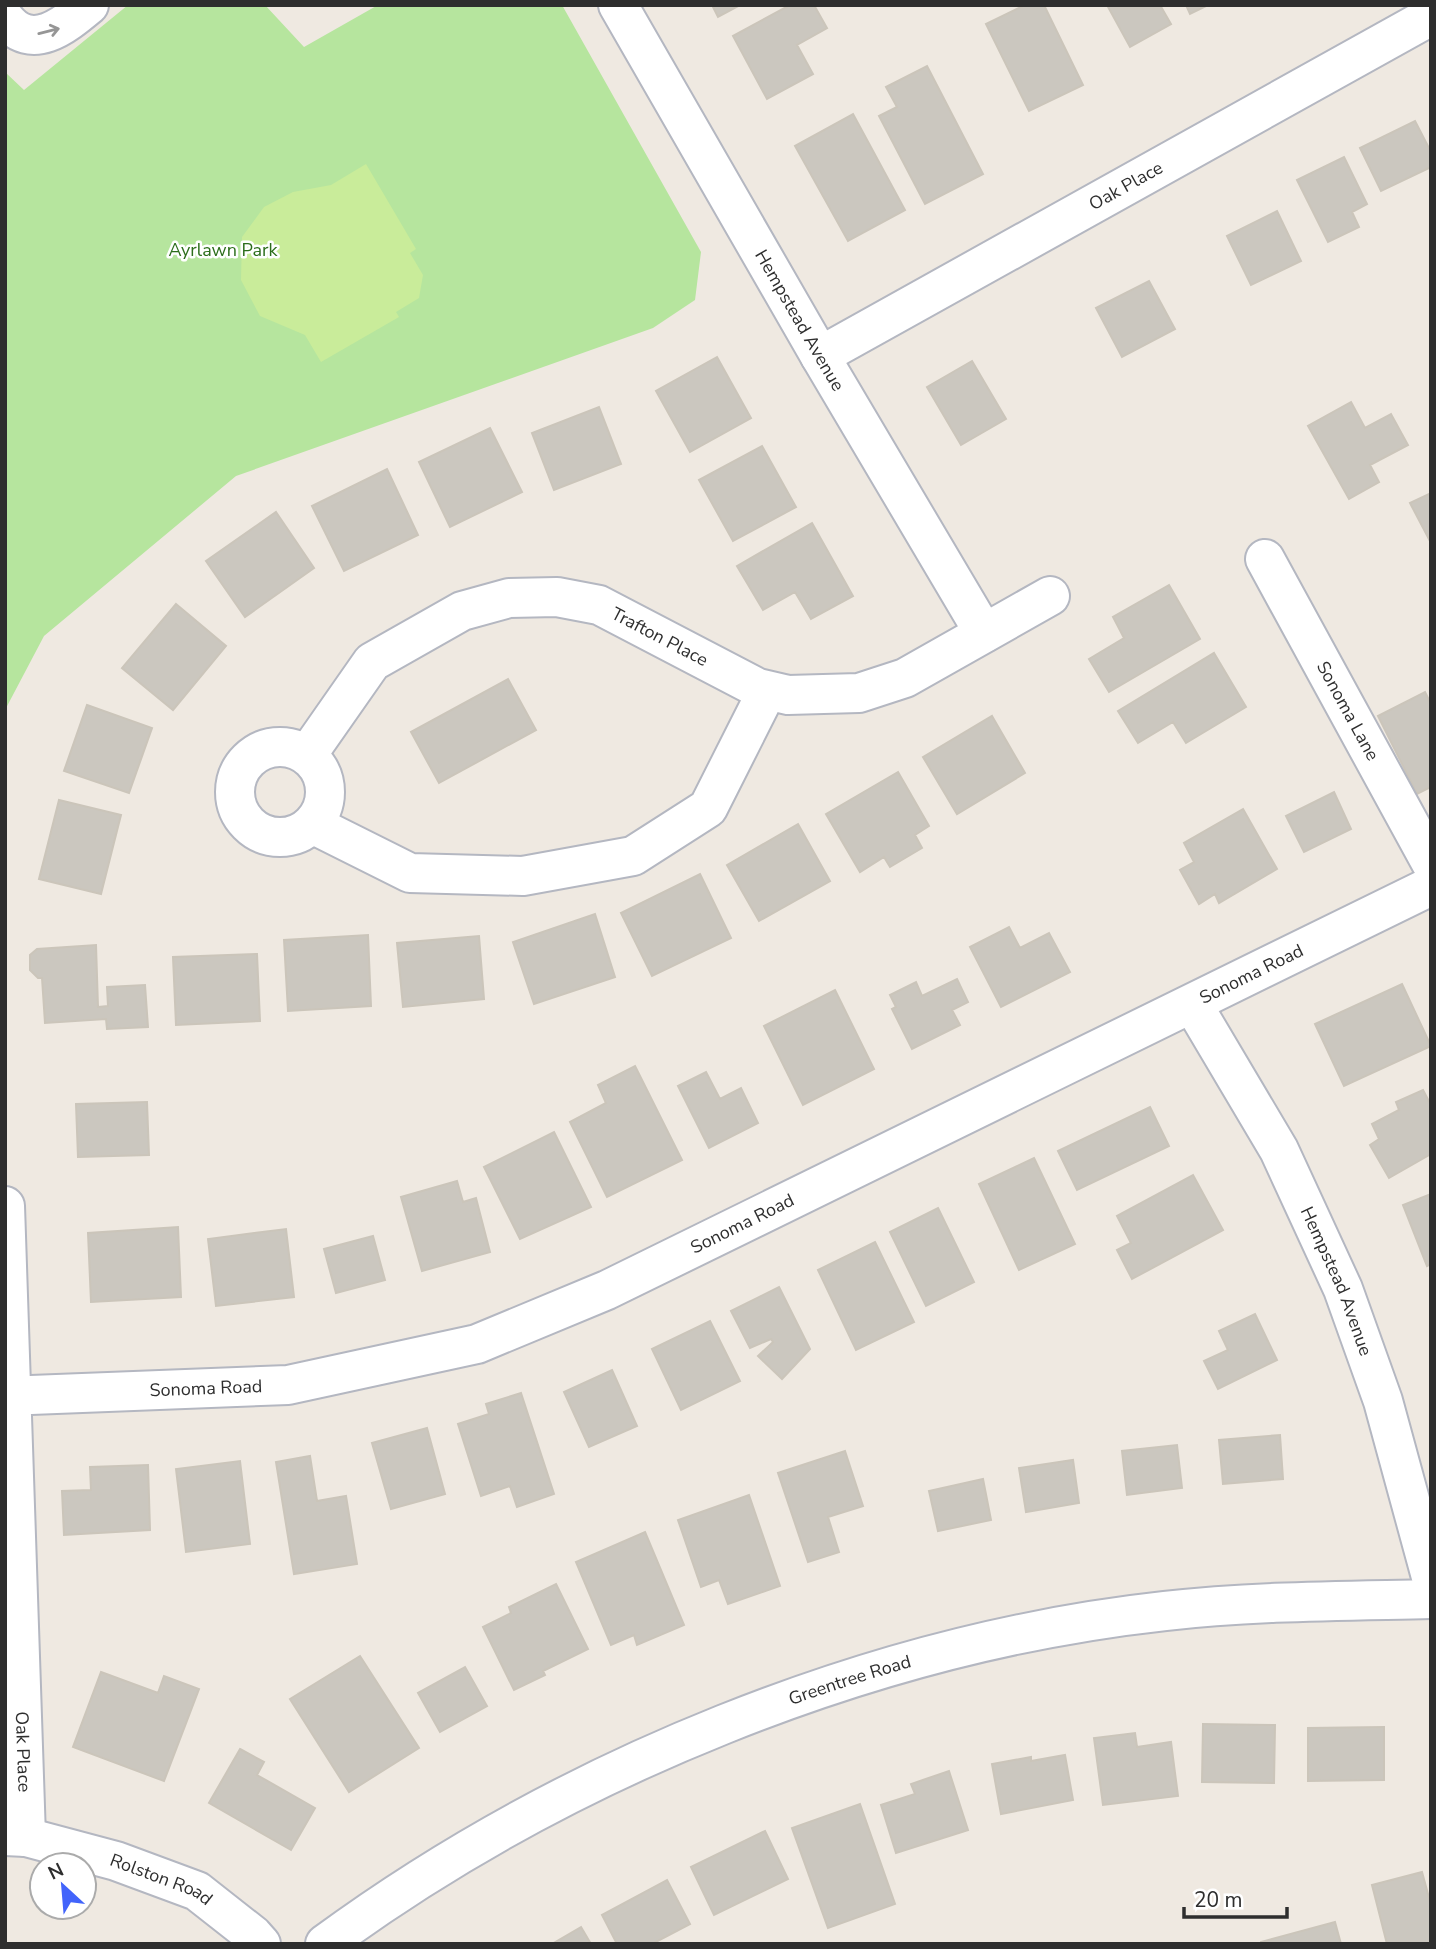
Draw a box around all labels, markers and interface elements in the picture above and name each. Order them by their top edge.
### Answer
one-way arrow [37,24,59,37]
street label: Oak Place [1085,156,1167,216]
park label: Ayrlawn Park [168,238,279,262]
street label: Hempstead Avenue [749,245,850,396]
street label: Trafton Place [607,602,712,672]
street label: Sonoma Lane [1311,657,1385,765]
street label: Sonoma Road [1195,938,1307,1010]
street label: Sonoma Road [686,1188,798,1259]
street label: Hempstead Avenue [1295,1203,1378,1359]
street label: Sonoma Road [149,1374,263,1402]
street label: Greentree Road [785,1649,914,1711]
street label: Oak Place [10,1711,37,1793]
street label: Rolston Road [107,1848,218,1911]
north arrow [28,1851,98,1921]
text: N [44,1857,68,1886]
scale bar [1184,1876,1287,1920]
text: 20 m [1194,1886,1243,1914]

